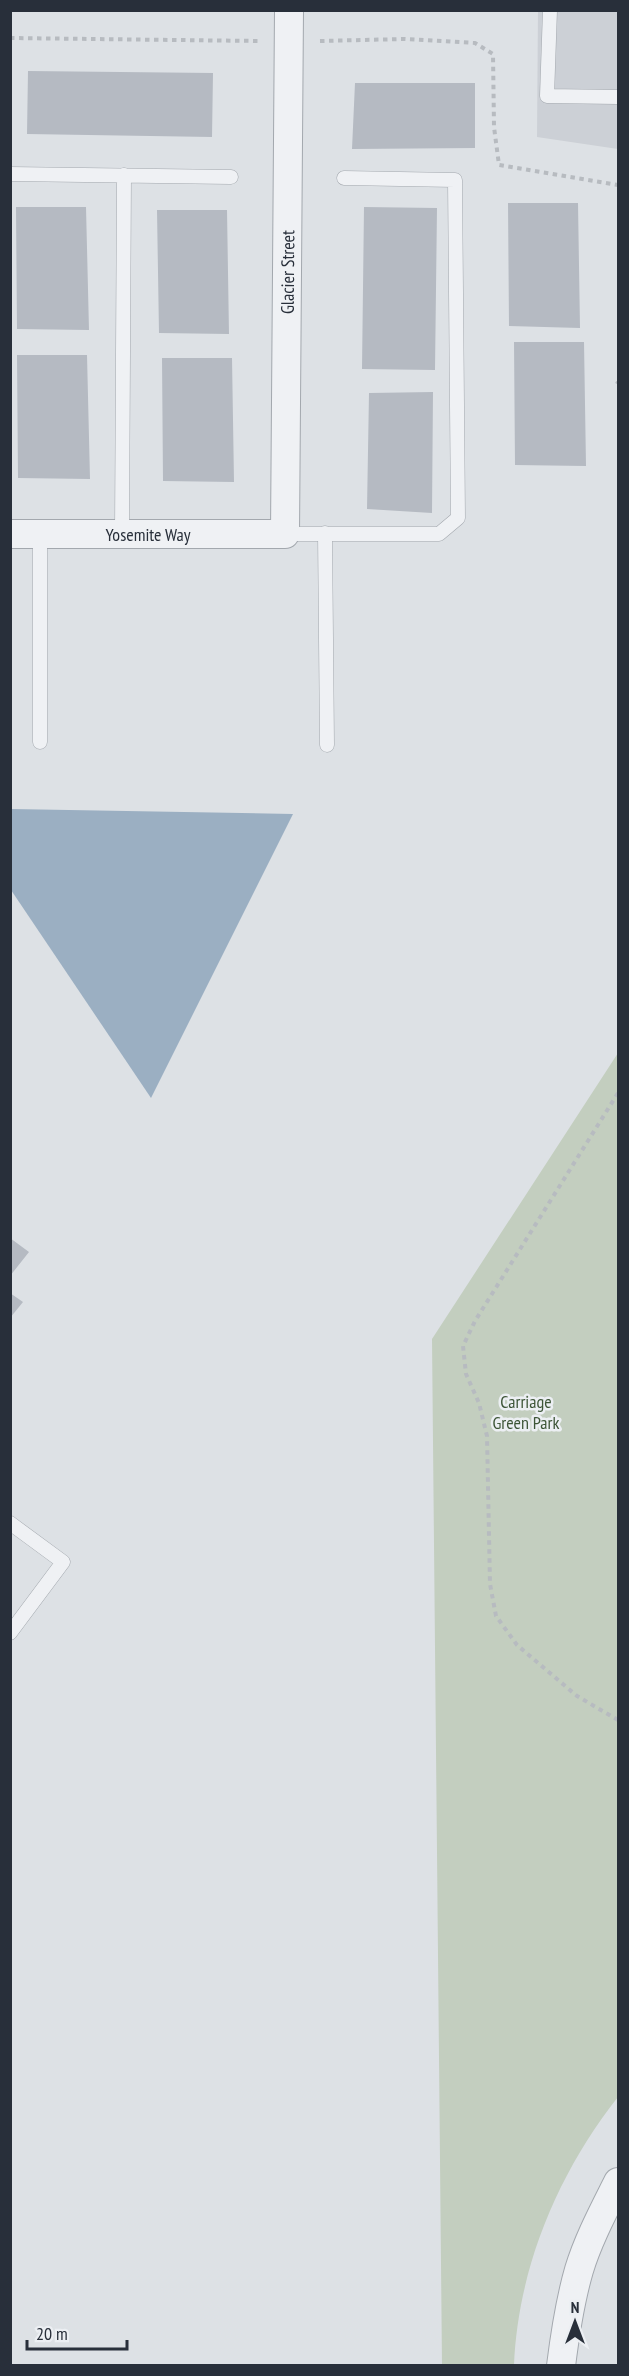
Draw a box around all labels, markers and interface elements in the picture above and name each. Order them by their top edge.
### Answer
street label: Glacier Street [275,230,299,314]
street label: Yosemite Way [105,523,191,546]
park label: Carriage Green Park [493,1390,560,1434]
north arrow [545,2292,605,2352]
text: N [571,2297,579,2317]
scale bar [27,2313,128,2351]
text: 20 m [36,2322,68,2345]

